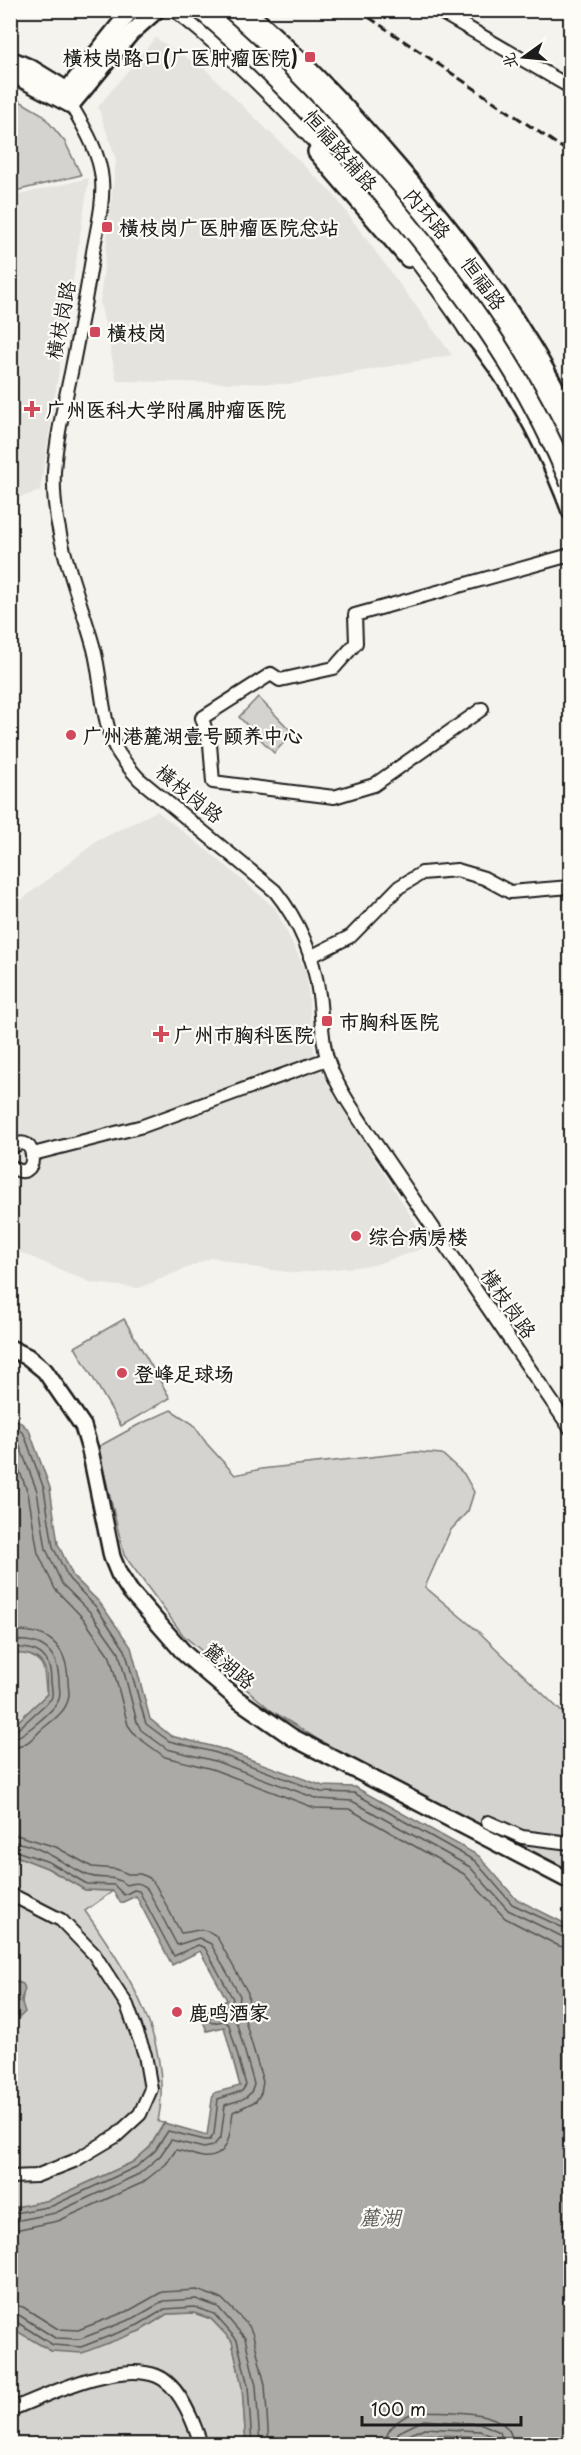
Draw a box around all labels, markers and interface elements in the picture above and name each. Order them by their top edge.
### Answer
north arrow [494,27,554,87]
place label: 横枝岗路口(广医肿瘤医院) [63,42,298,72]
marker: 横枝岗路口(广医肿瘤医院) [303,50,317,64]
text: 北 [495,50,522,72]
street label: 恒福路辅路 [297,102,386,198]
street label: 内环路 [397,180,459,246]
place label: 横枝岗广医肿瘤医院总站 [119,212,339,242]
marker: 横枝岗广医肿瘤医院总站 [100,220,114,234]
street label: 恒福路 [454,250,514,317]
street label: 横枝岗路 [38,277,83,362]
place label: 横枝岗 [107,317,167,347]
marker: 横枝岗 [88,325,102,339]
place label: 广州医科大学附属肿瘤医院 [46,394,286,424]
marker: 广州医科大学附属肿瘤医院 [23,400,41,418]
place label: 广州港麓湖壹号颐养中心 [83,720,303,750]
marker: 广州港麓湖壹号颐养中心 [64,728,78,742]
street label: 横枝岗路 [149,756,231,830]
place label: 市胸科医院 [339,1006,439,1036]
marker: 市胸科医院 [320,1014,334,1028]
place label: 广州市胸科医院 [174,1019,314,1049]
marker: 广州市胸科医院 [152,1025,170,1043]
place label: 综合病房楼 [368,1221,468,1251]
marker: 综合病房楼 [349,1229,363,1243]
street label: 横枝岗路 [474,1262,545,1345]
place label: 登峰足球场 [134,1358,234,1388]
marker: 登峰足球场 [115,1366,129,1380]
street label: 麓湖路 [197,1634,263,1696]
place label: 鹿鸣酒家 [189,1997,269,2027]
marker: 鹿鸣酒家 [170,2005,184,2019]
water label: 麓湖 [359,2200,403,2232]
scale bar [362,2389,521,2427]
text: 100 m [371,2395,426,2422]

